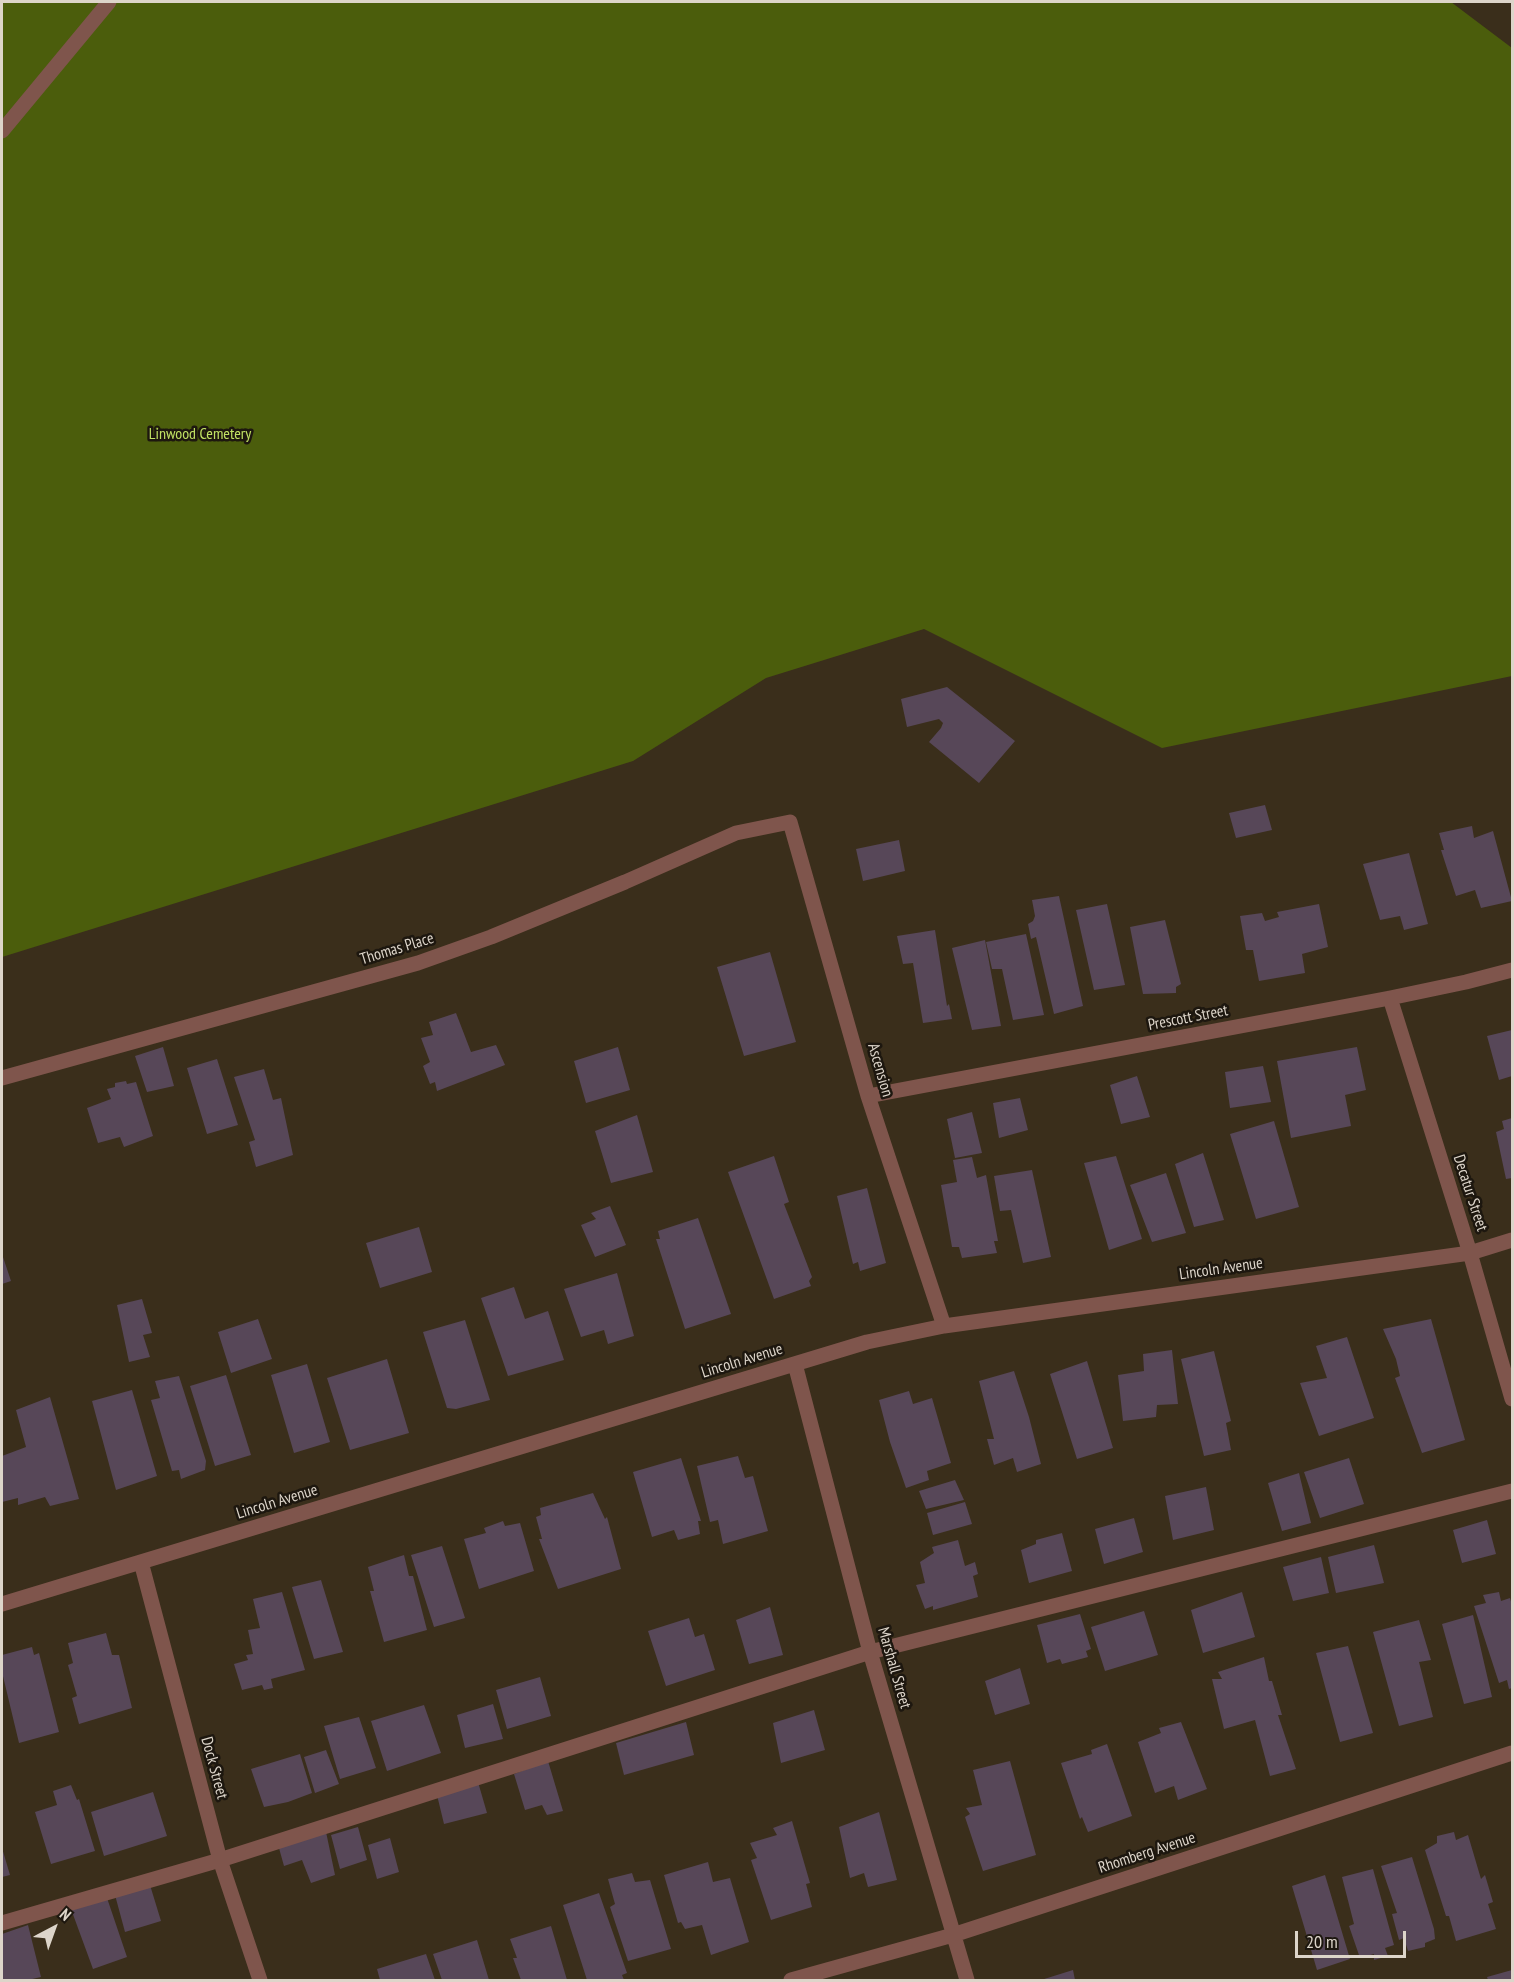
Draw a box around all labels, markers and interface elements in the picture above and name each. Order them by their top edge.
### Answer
park label: Linwood Cemetery [149,424,251,444]
street label: Thomas Place [358,929,436,969]
street label: Prescott Street [1146,1001,1230,1035]
street label: Ascension [863,1041,897,1099]
street label: Decatur Street [1449,1152,1491,1234]
street label: Lincoln Avenue [1178,1254,1264,1284]
street label: Lincoln Avenue [699,1340,785,1382]
street label: Lincoln Avenue [234,1481,320,1523]
street label: Marshall Street [873,1625,915,1711]
street label: Dock Street [196,1735,232,1801]
street label: Rhomberg Avenue [1096,1828,1198,1878]
north arrow [24,1898,84,1958]
text: N [56,1904,76,1925]
scale bar [1298,1919,1409,1957]
text: 20 m [1306,1930,1338,1953]

